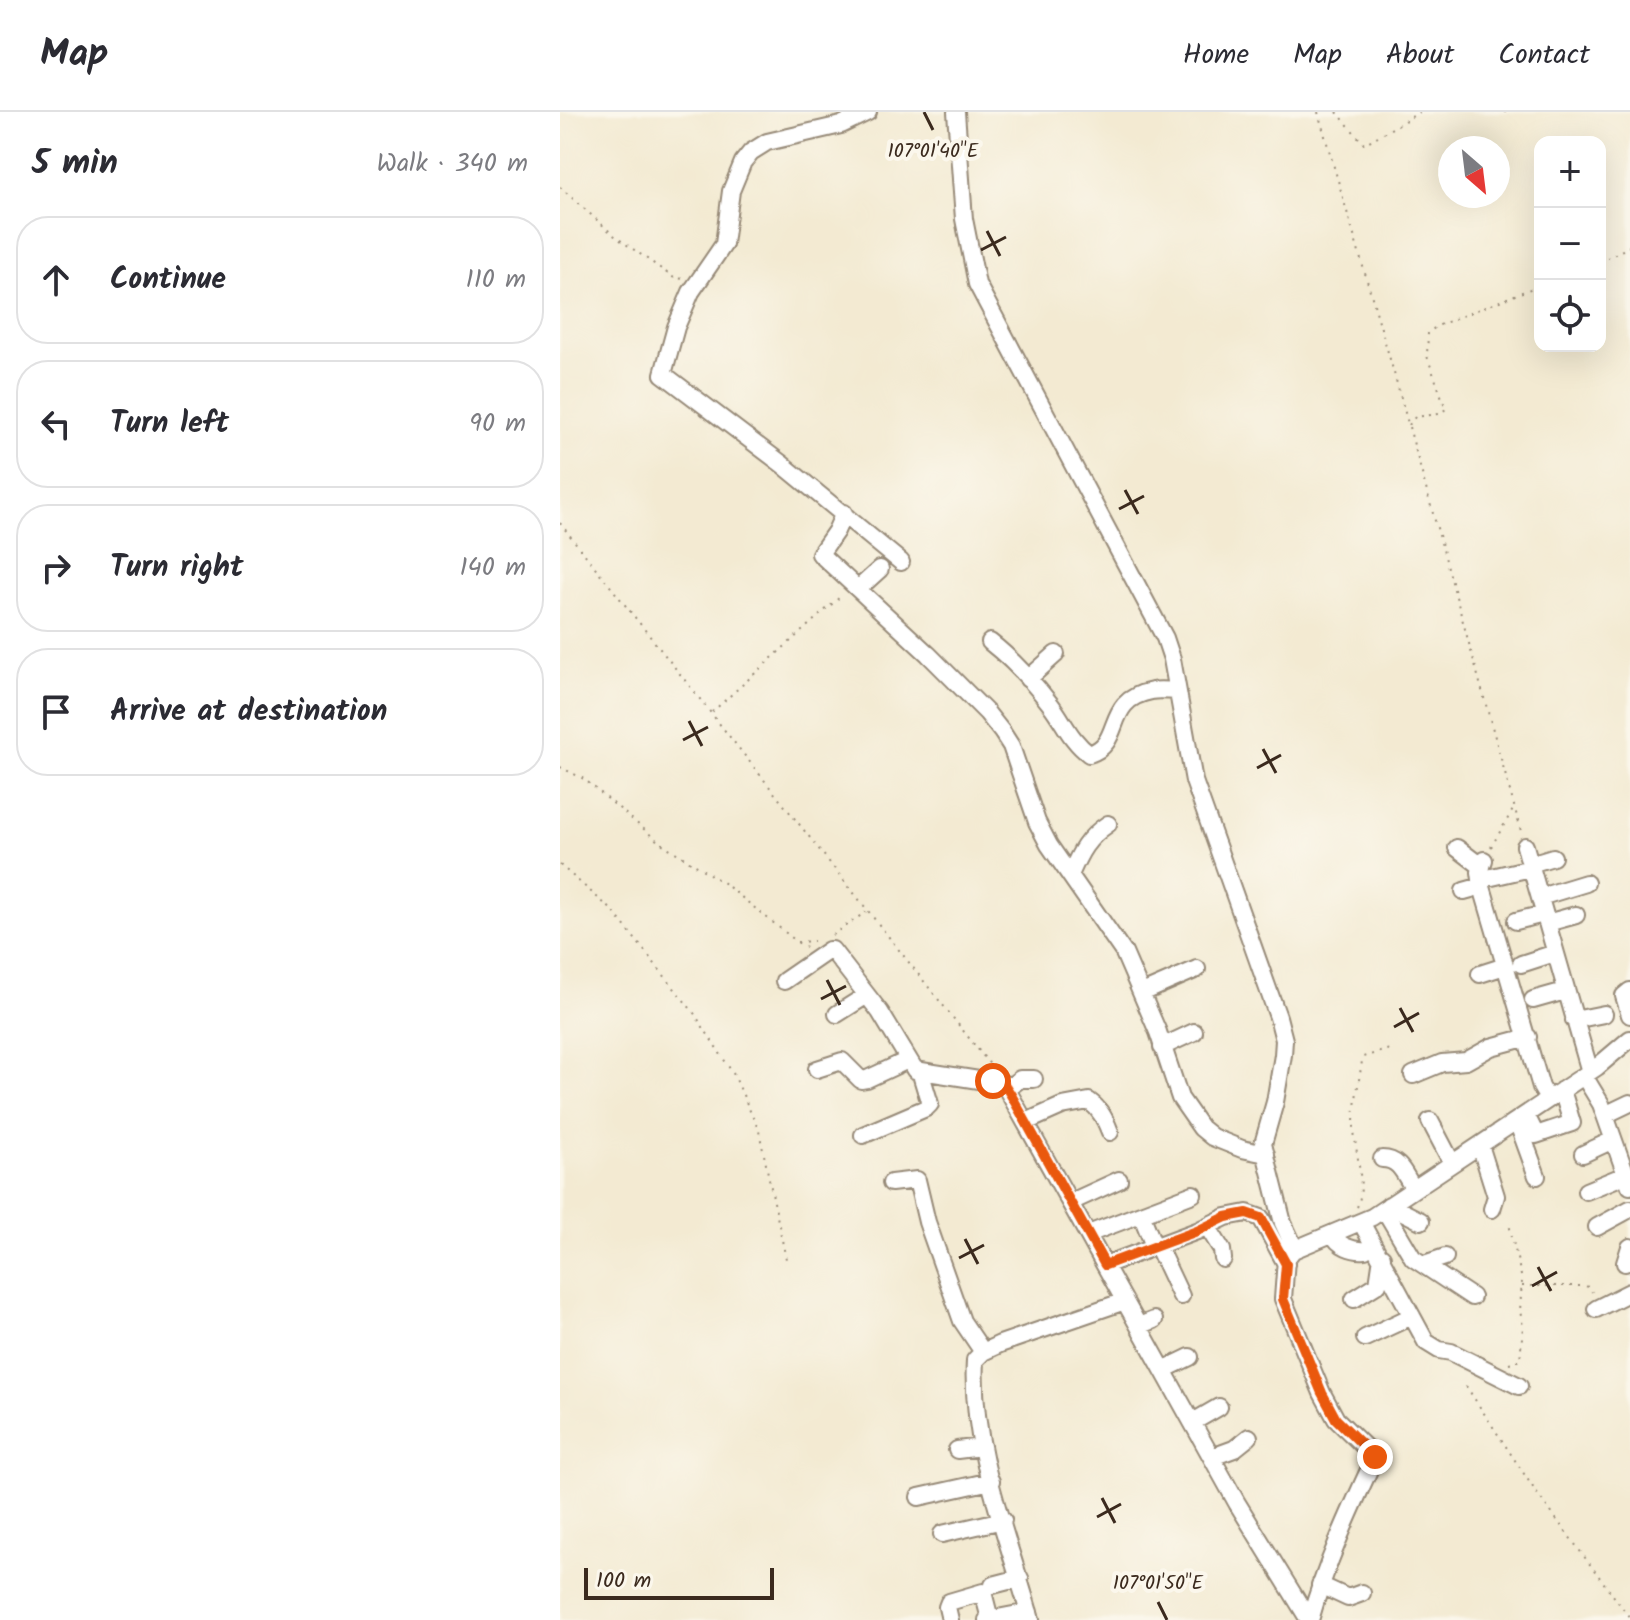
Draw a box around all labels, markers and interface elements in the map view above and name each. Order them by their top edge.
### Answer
text: Map [40,25,109,85]
text: Home [1183,33,1249,78]
text: Map [1293,33,1342,78]
text: About [1386,33,1454,78]
text: Contact [1498,33,1590,78]
text: 107°01'40"E [888,136,980,168]
north arrow [1438,136,1510,208]
map controls [1534,136,1606,352]
button: + [1534,136,1606,208]
text: 5 min [32,137,118,191]
text: Walk · 340 m [377,143,528,185]
button: − [1534,208,1606,280]
text: Continue [110,256,226,304]
icon: ahead [34,258,78,302]
text: 110 m [466,259,526,301]
button: locate [1534,280,1606,352]
text: Turn left [110,400,229,448]
icon: left [34,402,78,446]
text: 90 m [469,403,526,445]
text: Turn right [110,544,243,592]
icon: right [34,546,78,590]
text: 140 m [459,547,526,589]
text: Arrive at destination [110,688,387,736]
icon: arrive [34,690,78,734]
route start [975,1063,1011,1099]
route end [1357,1439,1393,1475]
scale bar [584,1564,774,1600]
text: 100 m [596,1564,651,1599]
text: 107°01'50"E [1113,1568,1205,1600]

